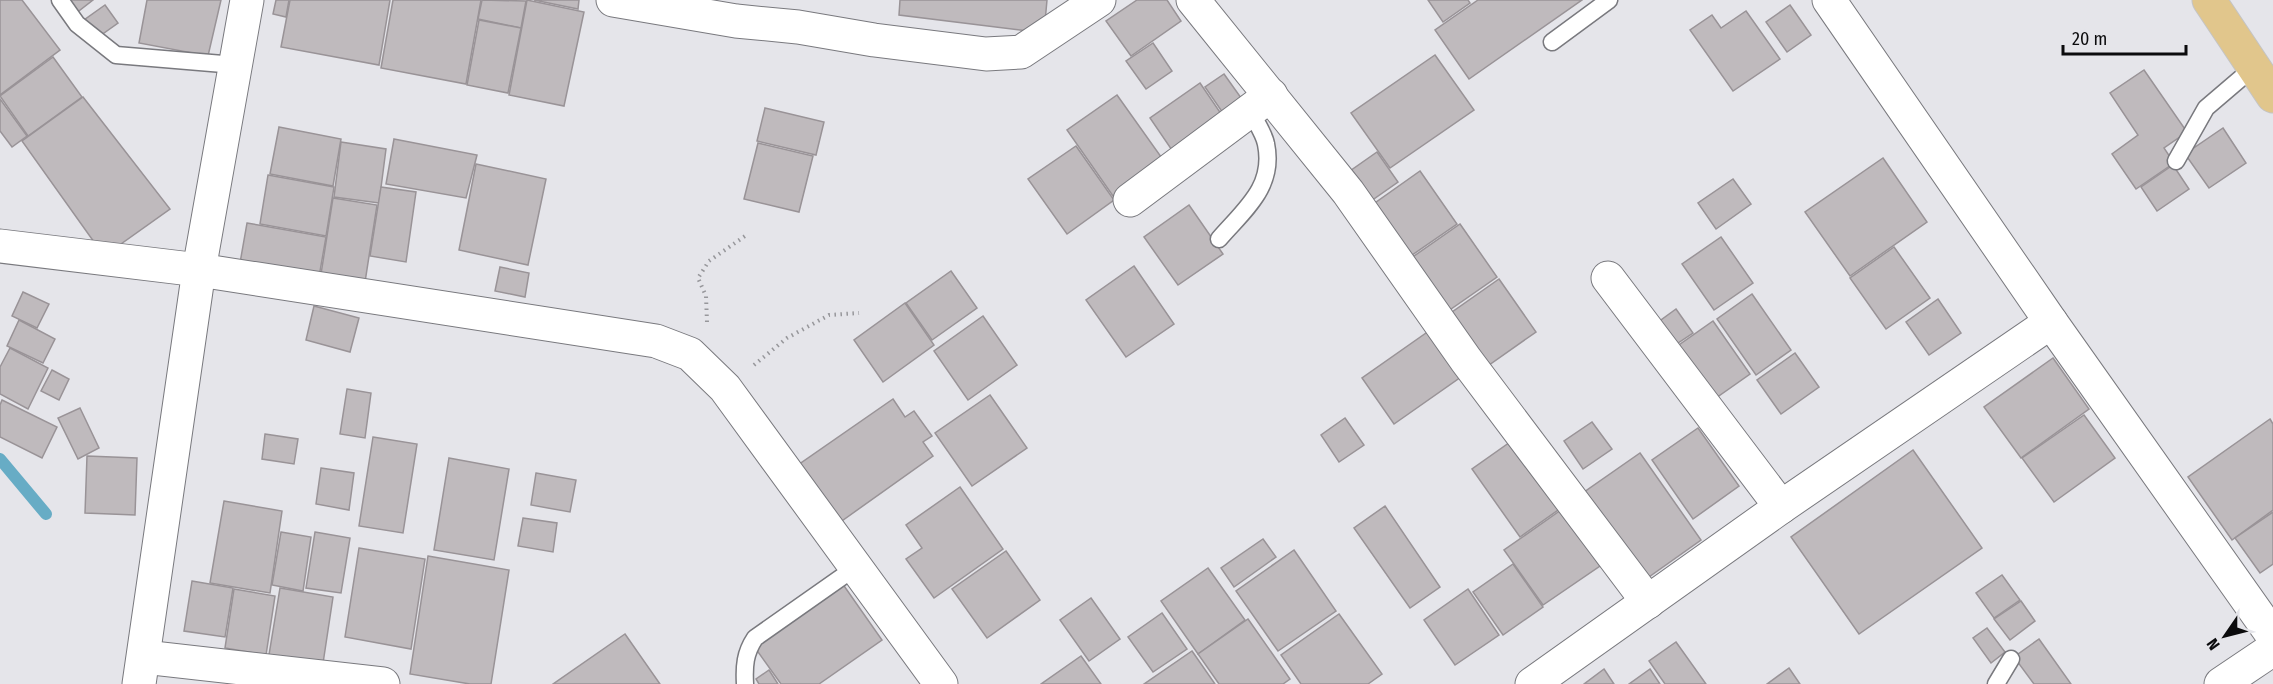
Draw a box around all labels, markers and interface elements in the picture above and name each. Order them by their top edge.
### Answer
scale bar [2063,18,2186,56]
text: 20 m [2072,28,2107,50]
north arrow [2195,606,2255,666]
text: N [2203,635,2224,654]

